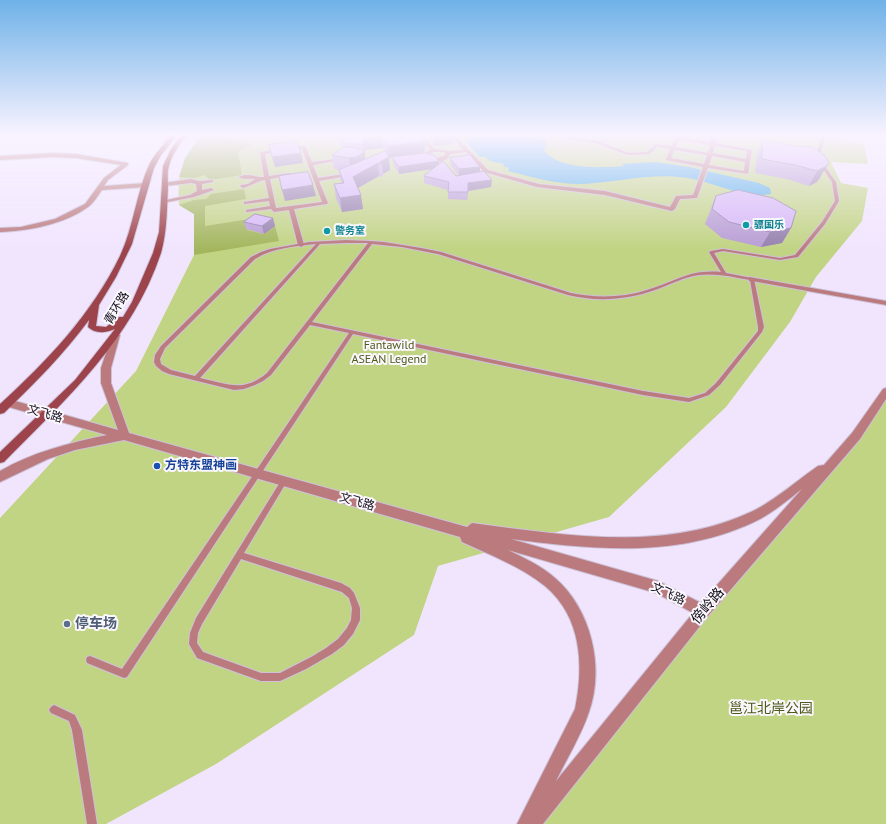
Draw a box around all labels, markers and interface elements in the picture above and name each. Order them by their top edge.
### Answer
place label: 骠国乐 [754,219,784,231]
marker: 骠国乐 [741,220,751,230]
place label: 警务室 [335,225,365,237]
marker: 警务室 [322,226,332,236]
street label: 青环路 [102,289,132,327]
park label: Fantawild ASEAN Legend [351,339,427,367]
street label: 文飞路 [26,402,64,426]
place label: 方特东盟神画 [165,459,237,473]
marker: 方特东盟神画 [152,461,162,471]
street label: 文飞路 [338,490,376,514]
street label: 文飞路 [649,580,687,608]
street label: 傍岭路 [688,585,728,627]
place label: 停车场 [75,616,117,632]
marker: 停车场 [62,619,72,629]
park label: 邕江北岸公园 [729,701,813,717]

